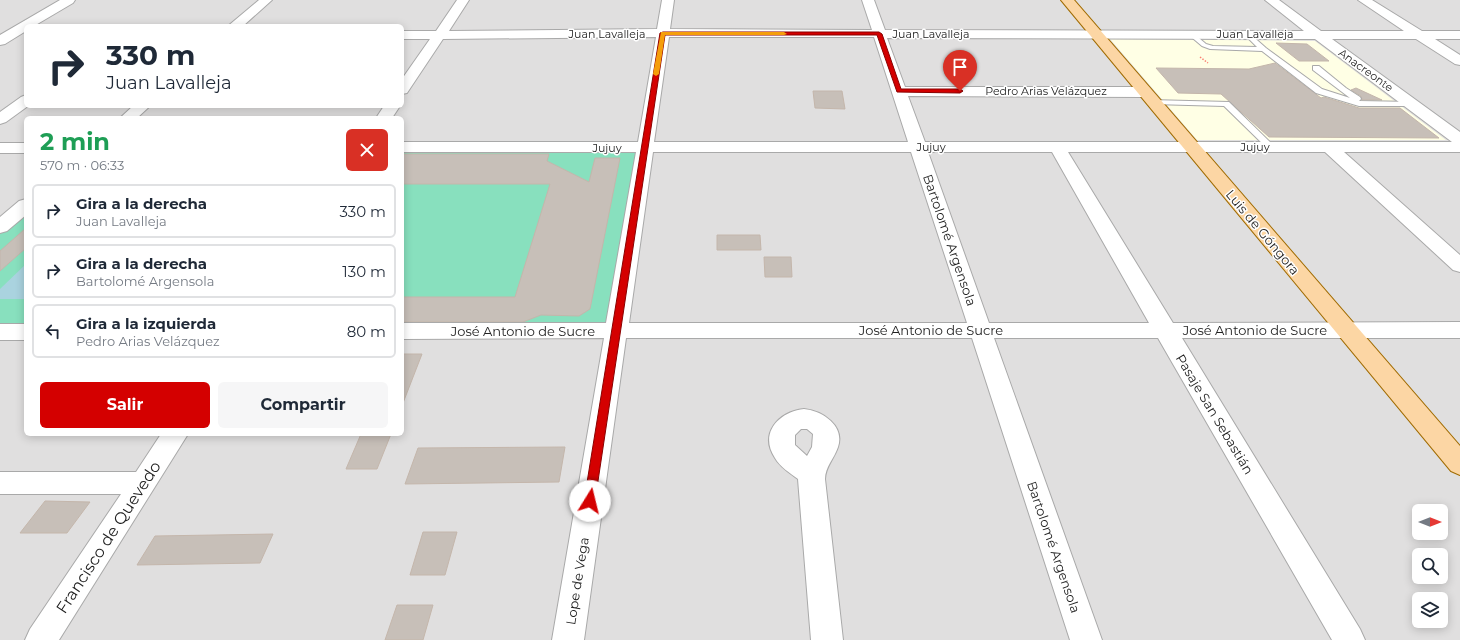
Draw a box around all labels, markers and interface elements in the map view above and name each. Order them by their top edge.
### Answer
street label: Juan Lavalleja [568,27,645,41]
street label: Juan Lavalleja [892,27,969,41]
street label: Juan Lavalleja [1216,27,1293,41]
text: 330 m [106,38,195,72]
icon: right [40,40,92,92]
street label: Anacreonte [1336,45,1396,95]
pin [943,50,977,91]
icon: arrive [949,56,971,78]
text: Juan Lavalleja [106,72,232,94]
street label: Pedro Arias Velázquez [985,84,1107,98]
text: 2 min [40,127,110,156]
button: close [346,129,388,171]
street label: Jujuy [915,140,946,154]
street label: Jujuy [1239,140,1270,154]
street label: Jujuy [591,141,622,155]
text: 570 m · 06:33 [40,157,124,173]
street label: Bartolomé Argensola [920,172,980,308]
street label: Luis de Góngora [1223,186,1303,278]
text: Gira a la derecha [76,194,207,213]
icon: right [42,200,64,222]
text: 330 m [339,202,386,221]
text: Juan Lavalleja [76,213,167,229]
text: Gira a la derecha [76,254,207,273]
icon: right [42,260,64,282]
text: 130 m [342,262,386,281]
text: Bartolomé Argensola [76,273,214,289]
text: Gira a la izquierda [76,314,216,333]
icon: left [42,320,64,342]
text: 80 m [347,322,386,341]
street label: José Antonio de Sucre [858,322,1003,338]
street label: José Antonio de Sucre [1182,322,1327,338]
street label: José Antonio de Sucre [450,323,595,339]
text: Pedro Arias Velázquez [76,333,220,349]
street label: Pasaje San Sebastián [1173,351,1257,477]
button: Salir [40,382,210,428]
button: Compartir [218,382,388,428]
street label: Francisco de Quevedo [52,458,165,617]
street label: Bartolomé Argensola [1024,479,1084,615]
position arrow [569,480,611,522]
north arrow [1412,504,1448,540]
map controls [1412,504,1448,628]
street label: Lope de Vega [562,536,592,626]
button: search [1412,548,1448,584]
button: layers [1412,592,1448,628]

